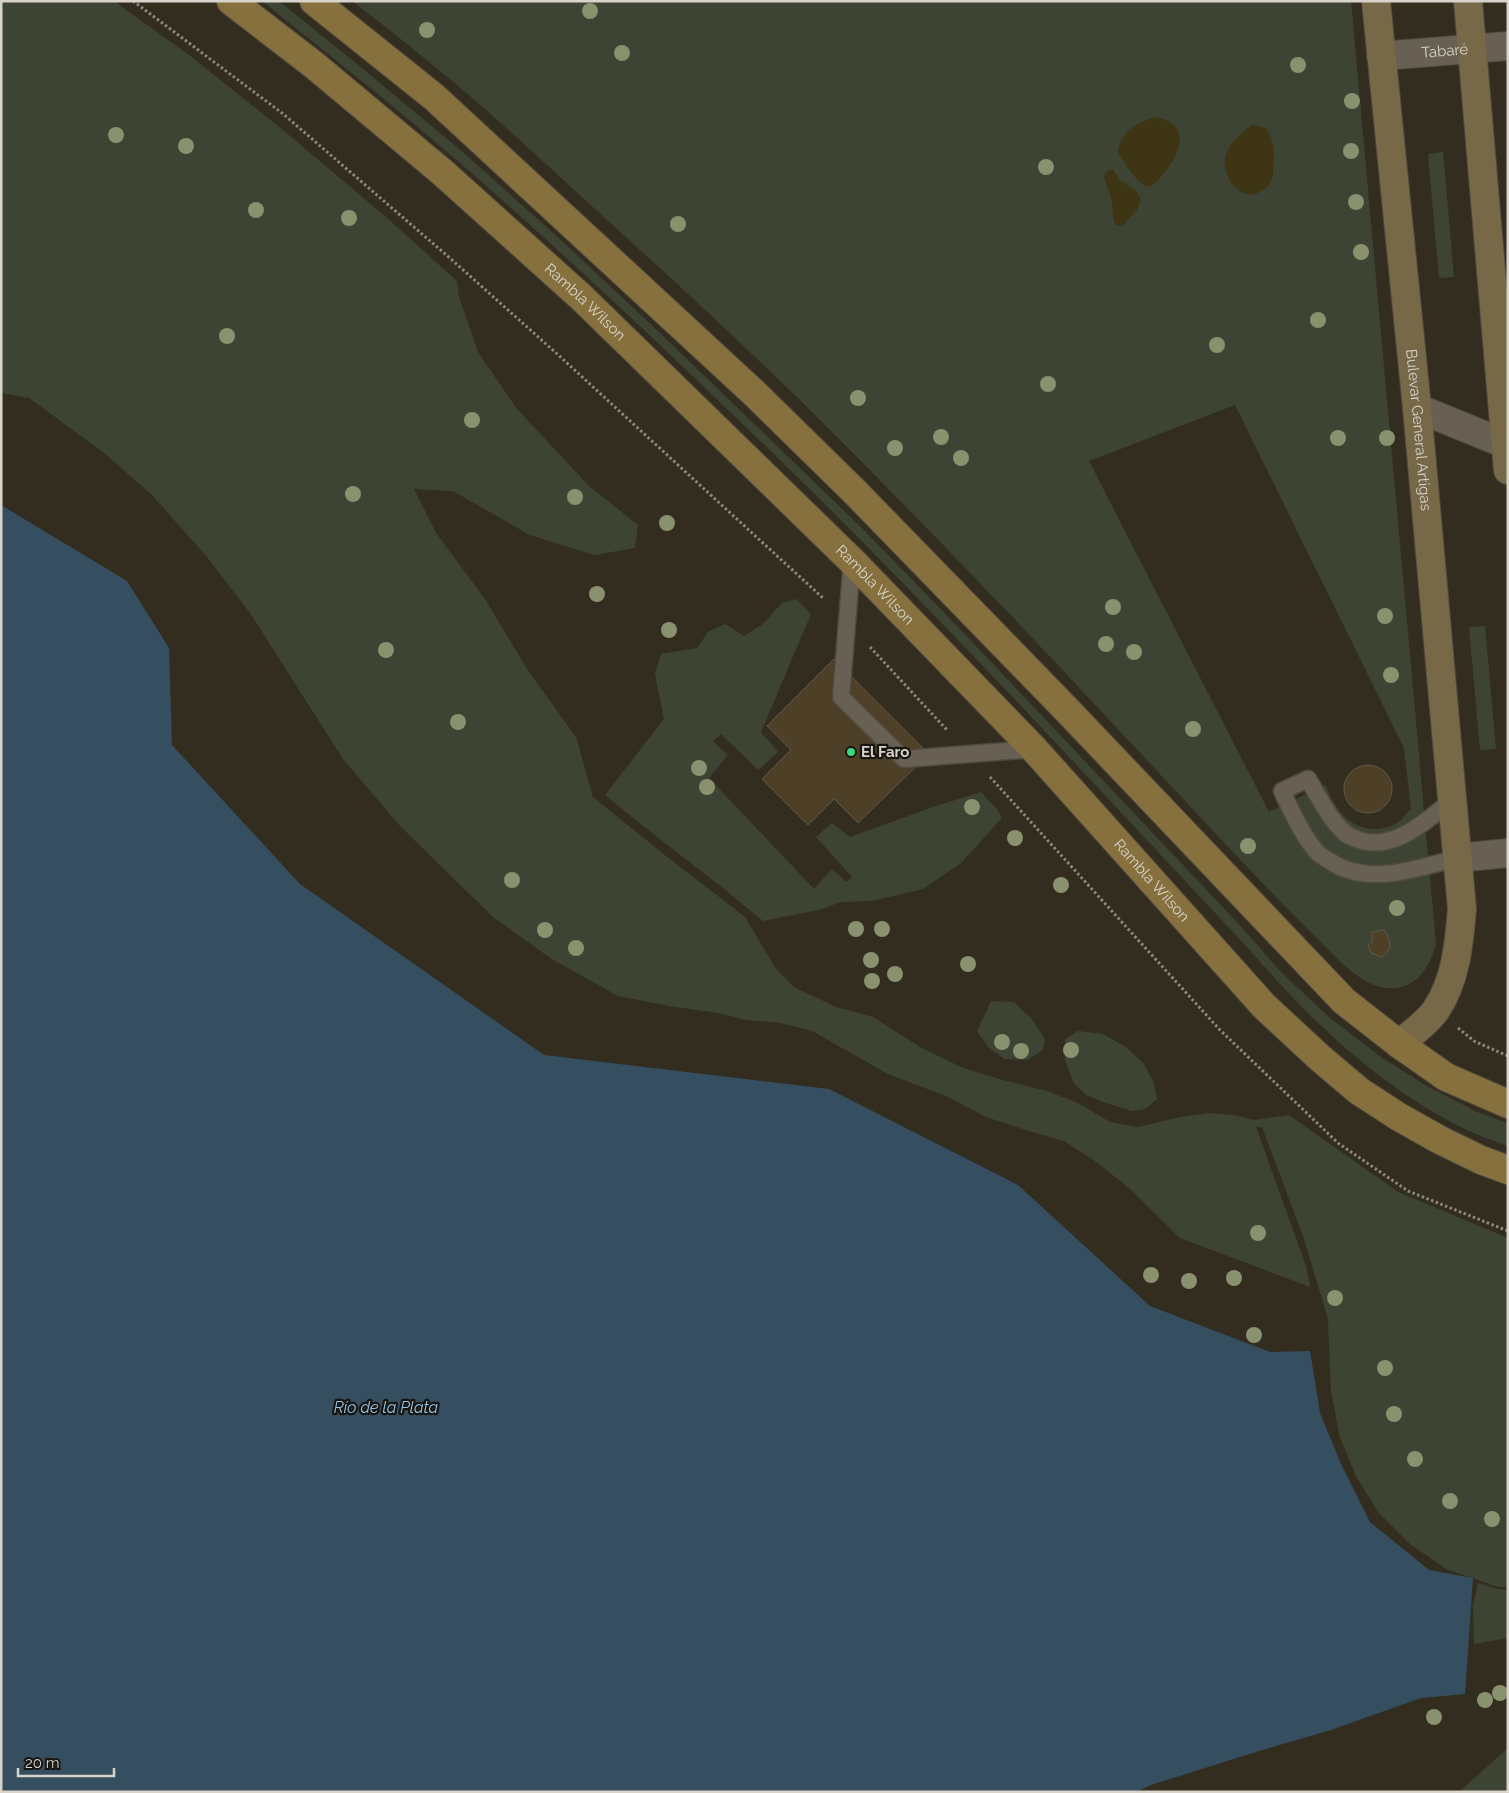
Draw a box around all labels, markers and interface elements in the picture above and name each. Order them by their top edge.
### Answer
street label: Tabaré [1421,40,1469,62]
street label: Rambla Wilson [541,260,629,344]
street label: Bulevar General Artigas [1402,348,1435,512]
street label: Rambla Wilson [832,541,918,629]
place label: El Faro [861,743,909,761]
marker: El Faro [845,746,857,758]
street label: Rambla Wilson [1110,836,1193,925]
water label: Río de la Plata [334,1398,439,1417]
scale bar [18,1746,114,1778]
text: 20 m [25,1754,60,1772]

